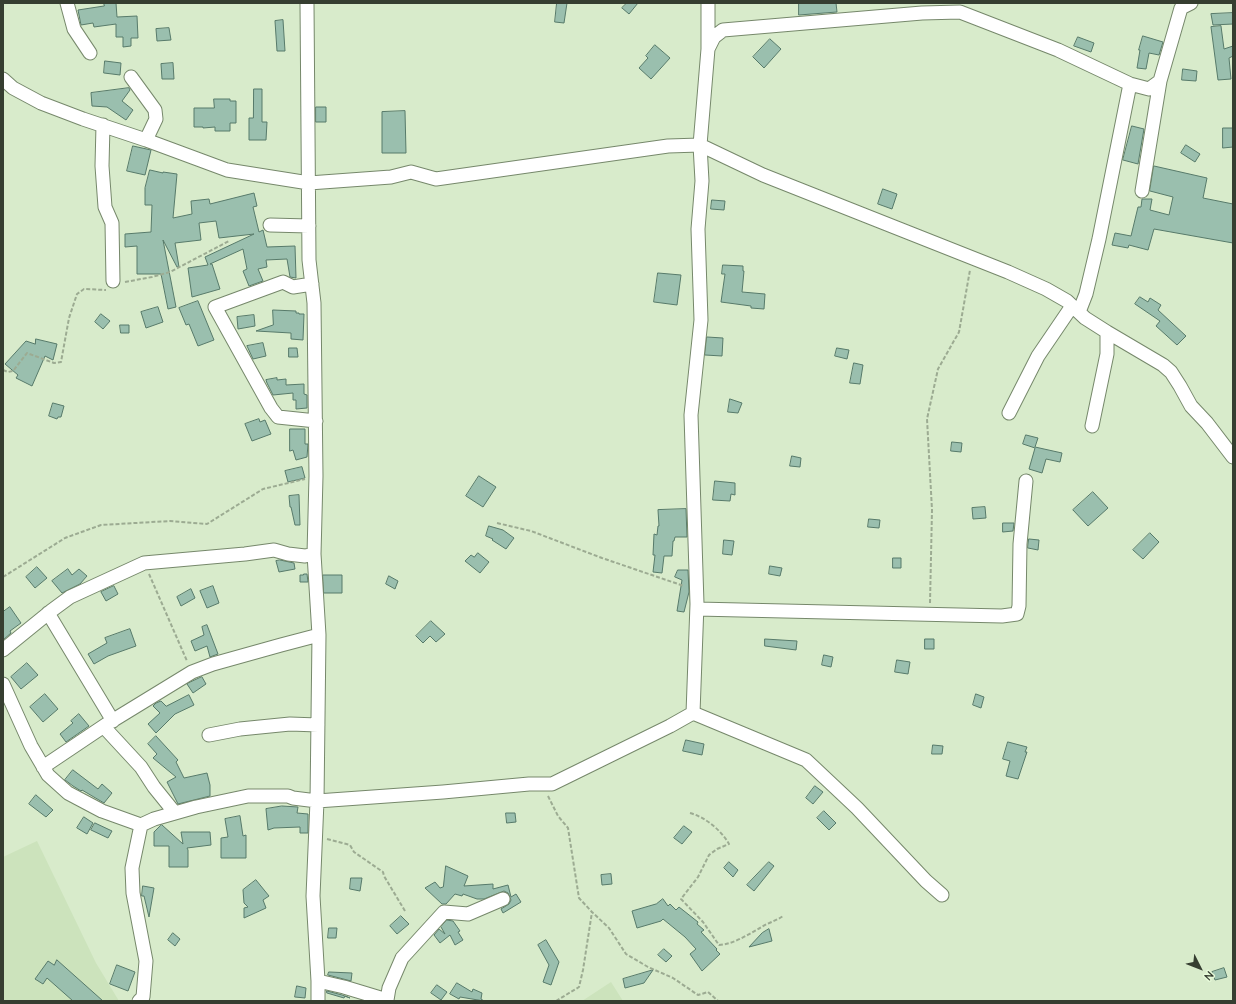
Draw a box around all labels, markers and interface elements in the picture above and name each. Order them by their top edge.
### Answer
north arrow [1180,948,1220,988]
text: N [1201,968,1217,984]

